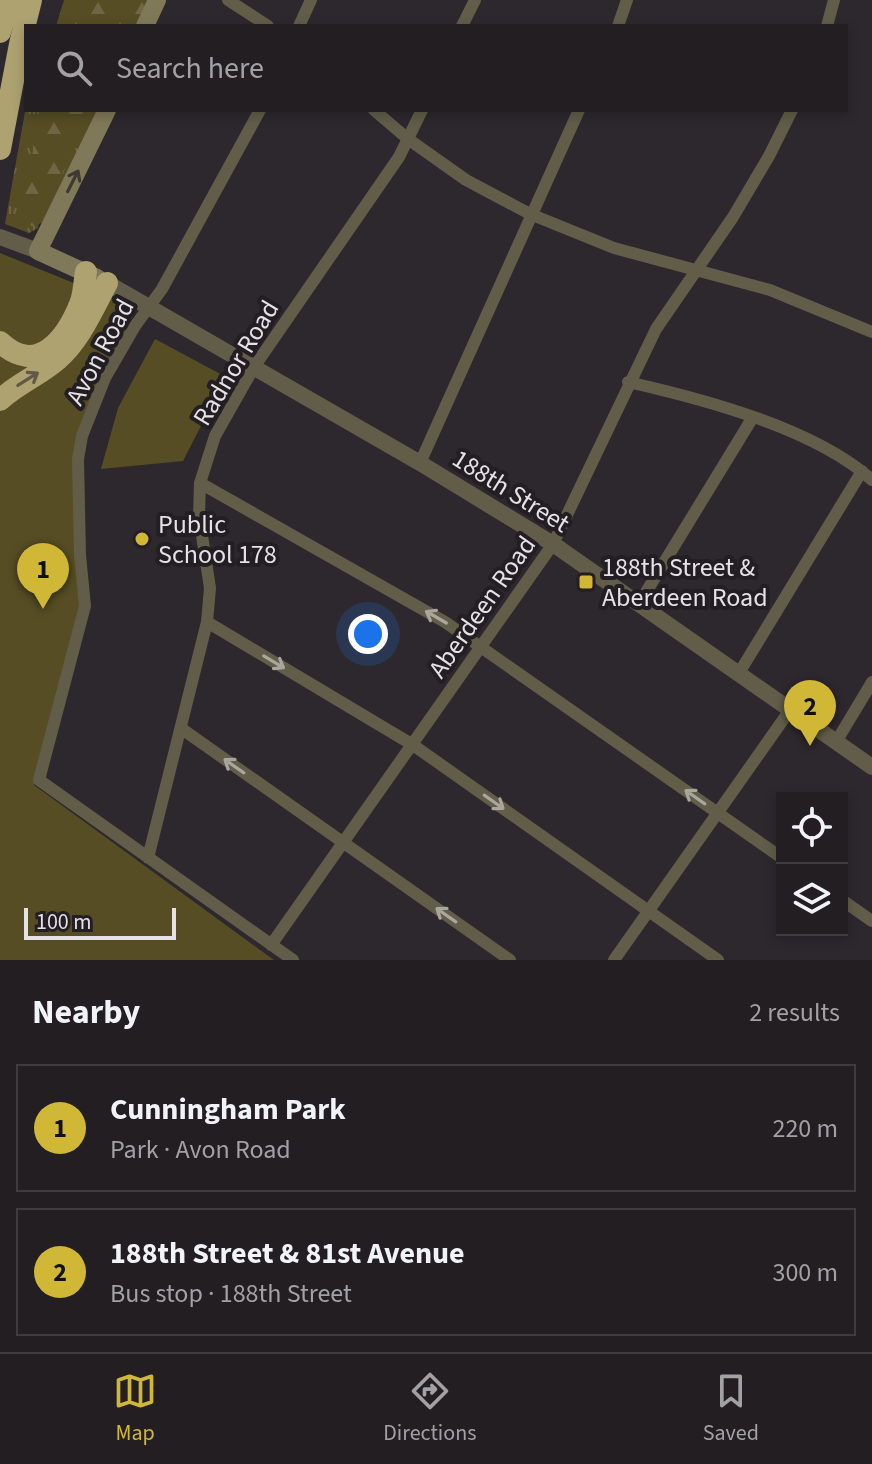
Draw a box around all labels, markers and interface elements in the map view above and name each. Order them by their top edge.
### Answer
search box [24,24,848,112]
icon: search [52,46,96,90]
text: Search here [116,47,264,90]
one-way arrow [66,170,81,194]
street label: Avon Road [57,292,143,412]
street label: Radnor Road [184,293,288,433]
one-way arrow [16,370,39,386]
street label: 188th Street [445,440,577,542]
place label: Public School 178 [158,506,277,573]
street label: Aberdeen Road [419,529,545,685]
marker: Public School 178 [133,530,151,548]
pin: 1 [17,543,69,609]
place label: 188th Street & Aberdeen Road [602,549,768,616]
marker: 188th Street & Aberdeen Road [577,573,595,591]
one-way arrow [425,609,448,625]
your location [348,614,388,654]
one-way arrow [262,654,285,670]
pin: 2 [784,680,836,746]
one-way arrow [223,758,245,774]
one-way arrow [685,789,707,805]
map controls [776,792,848,936]
button: locate [776,792,848,864]
one-way arrow [482,794,504,810]
button: layers [776,864,848,936]
scale bar [24,904,176,940]
text: 100 m [36,906,91,938]
one-way arrow [436,907,458,923]
text: Nearby [32,988,140,1037]
text: 2 results [749,994,840,1031]
text: Cunningham Park [110,1088,346,1131]
text: 1 [53,1110,67,1147]
text: 220 m [772,1110,838,1147]
text: Park · Avon Road [110,1131,291,1168]
text: 188th Street & 81st Avenue [110,1232,465,1275]
text: 2 [53,1254,67,1291]
text: 300 m [772,1254,838,1291]
text: Bus stop · 188th Street [110,1275,352,1312]
tab: Map [113,1369,157,1449]
tab: Directions [383,1369,476,1449]
tab: Saved [703,1369,759,1449]

